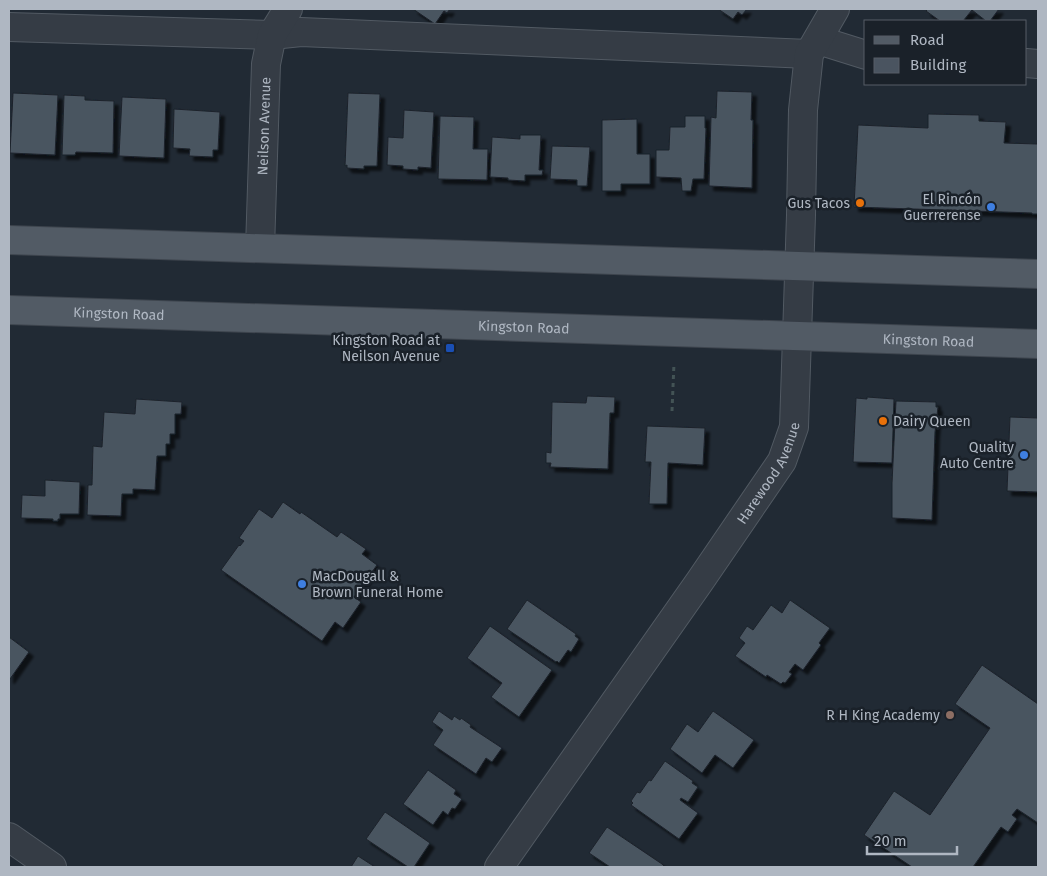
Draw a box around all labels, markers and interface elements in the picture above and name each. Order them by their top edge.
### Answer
legend [864,20,1027,85]
text: Road [910,31,945,49]
text: Building [910,56,966,74]
street label: Neilson Avenue [254,77,275,176]
place label: El Rincón Guerrerense [903,191,981,224]
place label: Gus Tacos [787,195,850,212]
marker: Gus Tacos [854,197,866,209]
marker: El Rincón Guerrerense [985,201,997,213]
street label: Kingston Road [73,304,165,324]
street label: Kingston Road [478,318,570,338]
street label: Kingston Road [882,331,974,351]
place label: Kingston Road at Neilson Avenue [332,332,441,365]
marker: Kingston Road at Neilson Avenue [444,342,456,354]
place label: Dairy Queen [893,413,971,430]
marker: Dairy Queen [877,415,889,427]
street label: Harewood Avenue [733,422,803,527]
place label: Quality Auto Centre [940,439,1014,472]
marker: Quality Auto Centre [1018,449,1030,461]
place label: MacDougall & Brown Funeral Home [312,568,444,601]
marker: MacDougall & Brown Funeral Home [296,578,308,590]
place label: R H King Academy [826,707,940,724]
marker: R H King Academy [944,709,956,721]
scale bar [867,824,957,856]
text: 20 m [874,832,907,850]

